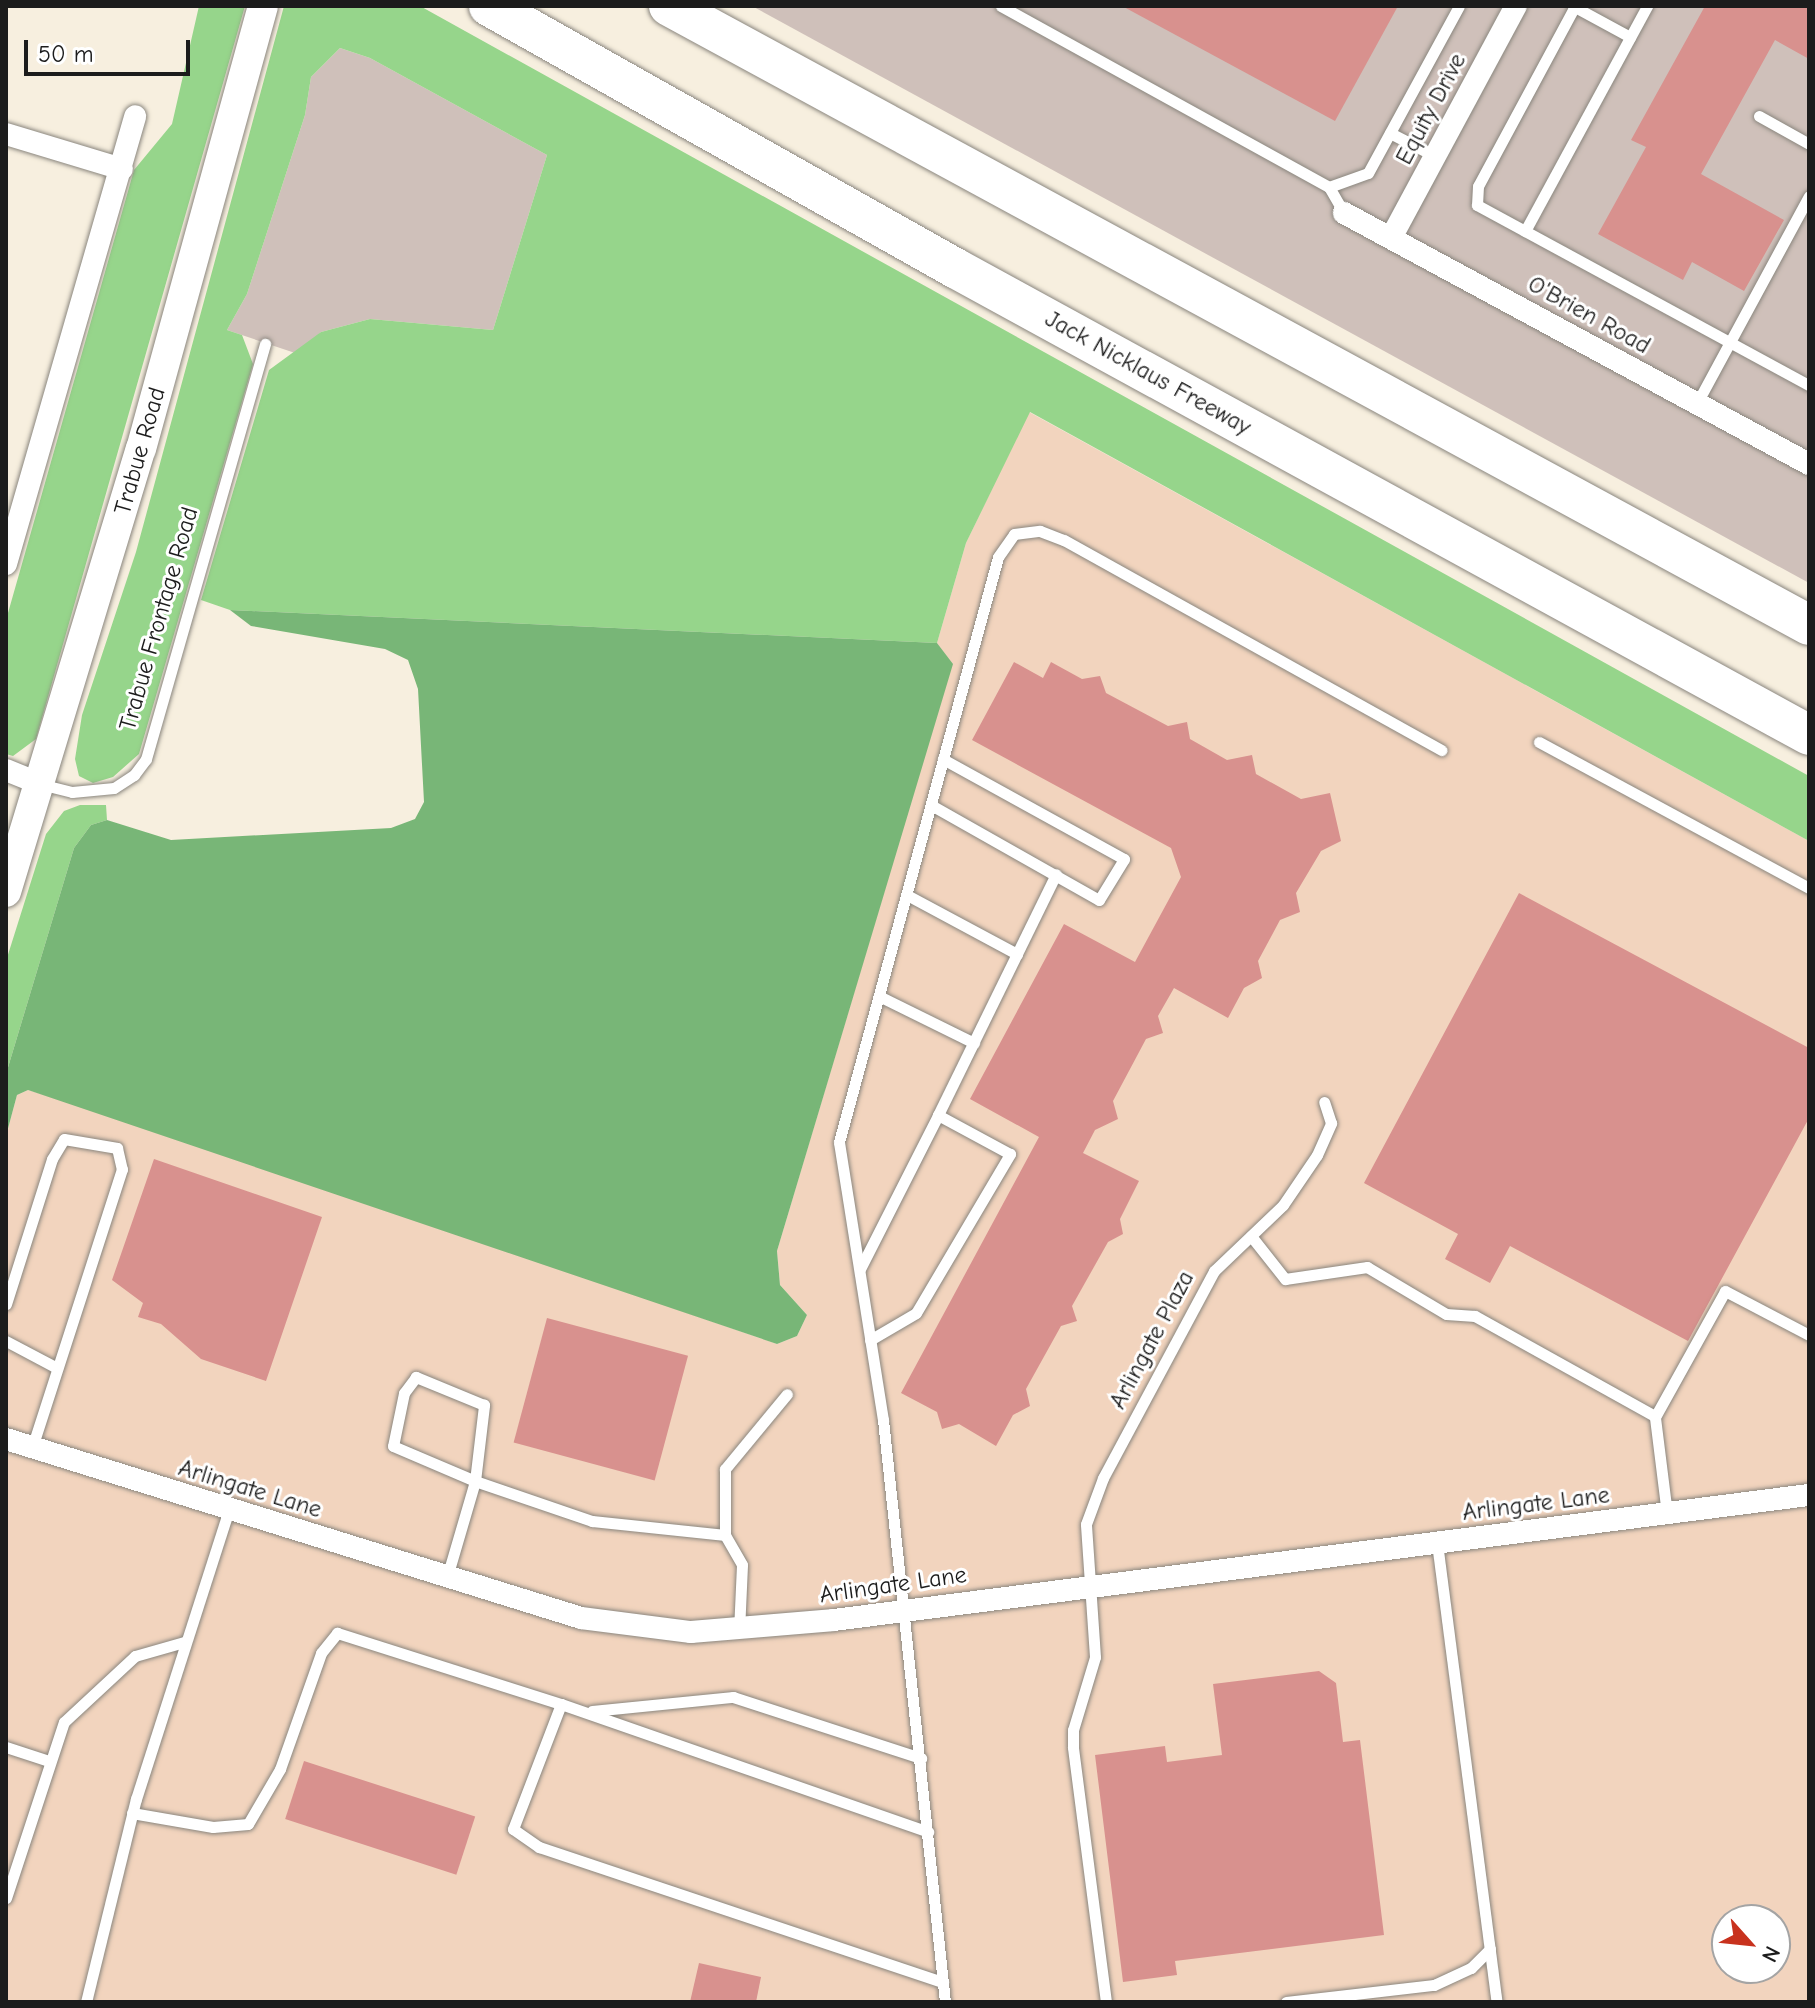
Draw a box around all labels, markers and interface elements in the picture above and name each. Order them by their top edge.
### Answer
scale bar [28,24,194,74]
text: 50 m [38,40,94,68]
street label: Equity Drive [1390,48,1472,170]
street label: O'Brien Road [1523,270,1655,360]
street label: Jack Nicklaus Freeway [1040,304,1256,442]
street label: Trabue Road [108,384,172,518]
street label: Trabue Frontage Road [113,504,205,734]
street label: Arlingate Plaza [1104,1266,1200,1414]
street label: Arlingate Lane [175,1454,325,1524]
street label: Arlingate Lane [1461,1481,1611,1527]
street label: Arlingate Lane [818,1560,968,1610]
north arrow [1711,1904,1791,1984]
text: N [1756,1942,1785,1966]

